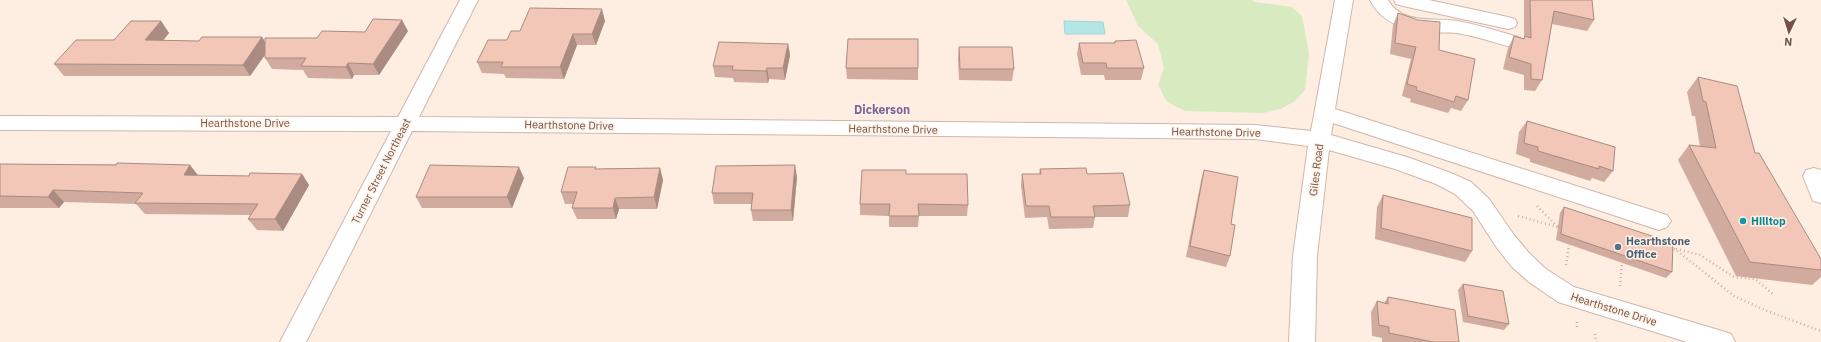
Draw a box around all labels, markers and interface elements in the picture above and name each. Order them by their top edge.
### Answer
north arrow [1769,12,1809,52]
text: N [1784,35,1793,49]
district label: Dickerson [854,102,910,117]
street label: Hearthstone Drive [200,116,290,130]
street label: Turner Street Northeast [348,116,414,226]
street label: Hearthstone Drive [524,117,614,133]
street label: Hearthstone Drive [848,121,938,137]
street label: Hearthstone Drive [1171,124,1261,140]
street label: Giles Road [1306,143,1326,197]
place label: Hilltop [1751,214,1786,228]
marker: Hilltop [1738,216,1748,226]
place label: Hearthstone Office [1626,234,1690,261]
marker: Hearthstone Office [1613,242,1623,252]
street label: Hearthstone Drive [1569,289,1659,329]

